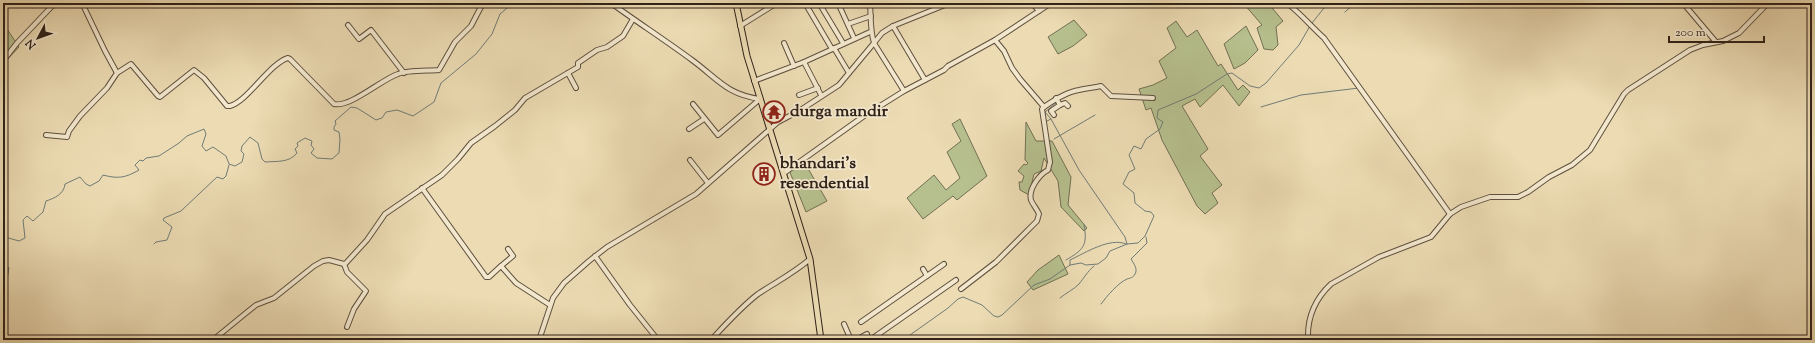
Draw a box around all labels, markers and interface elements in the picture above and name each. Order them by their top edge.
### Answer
north arrow [18,18,58,58]
scale bar [1669,18,1764,44]
text: 200 m [1675,24,1706,42]
text: N [22,35,41,53]
temple icon: durga mandir [761,99,787,125]
place label: durga mandir [790,100,888,124]
place label: bhandari's resendential [779,152,869,196]
building icon: bhandari's resendential [751,161,777,187]

